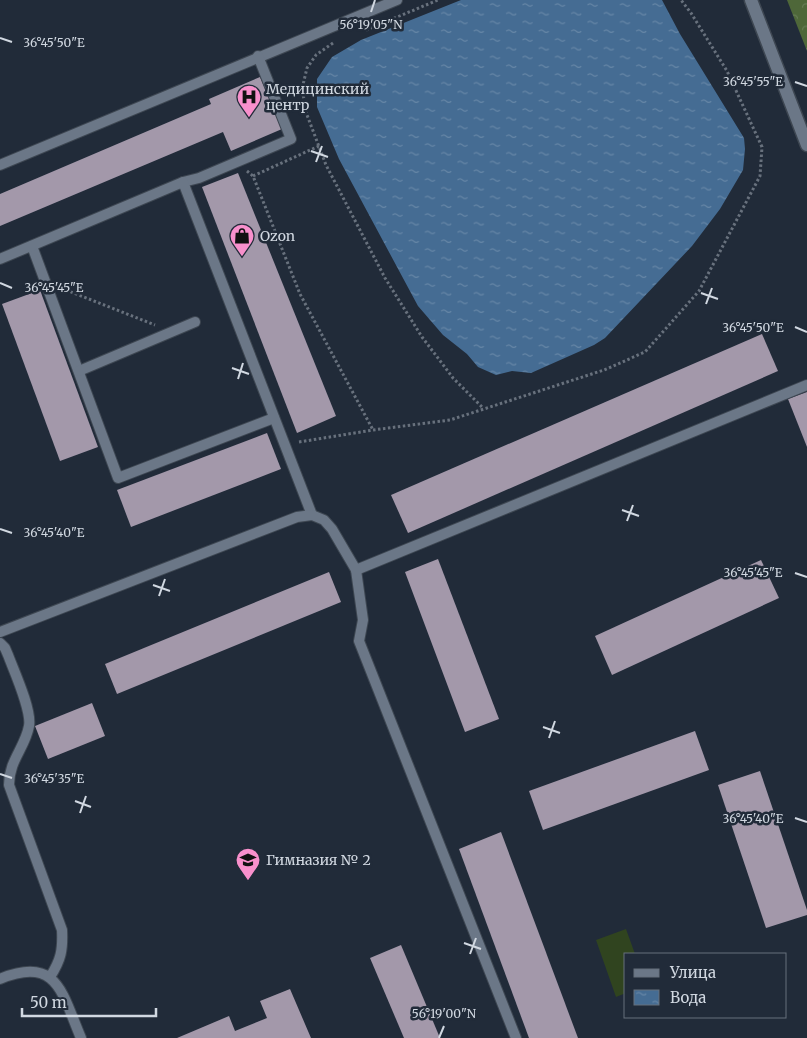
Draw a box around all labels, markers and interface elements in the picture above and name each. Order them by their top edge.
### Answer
text: 56°19'05"N [340,17,403,32]
text: 36°45'50"E [23,35,85,50]
text: 36°45'55"E [723,74,783,89]
place label: Медицинский центр [266,80,369,114]
hospital icon: Медицинский центр [236,84,262,118]
shop icon: Ozon [229,223,255,257]
place label: Ozon [260,227,295,245]
text: 36°45'45"E [24,280,84,295]
text: 36°45'50"E [722,320,784,335]
text: 36°45'40"E [24,525,85,540]
text: 36°45'45"E [723,565,783,580]
text: 36°45'35"E [24,771,84,786]
text: 36°45'40"E [723,811,784,826]
school or university icon: Гимназия № 2 [235,847,261,881]
place label: Гимназия № 2 [266,851,371,869]
legend [624,953,787,1018]
text: Улица [669,963,716,982]
scale bar [22,986,156,1018]
text: Вода [670,988,706,1007]
text: 50 m [30,993,67,1012]
text: 56°19'00"N [412,1006,477,1021]

